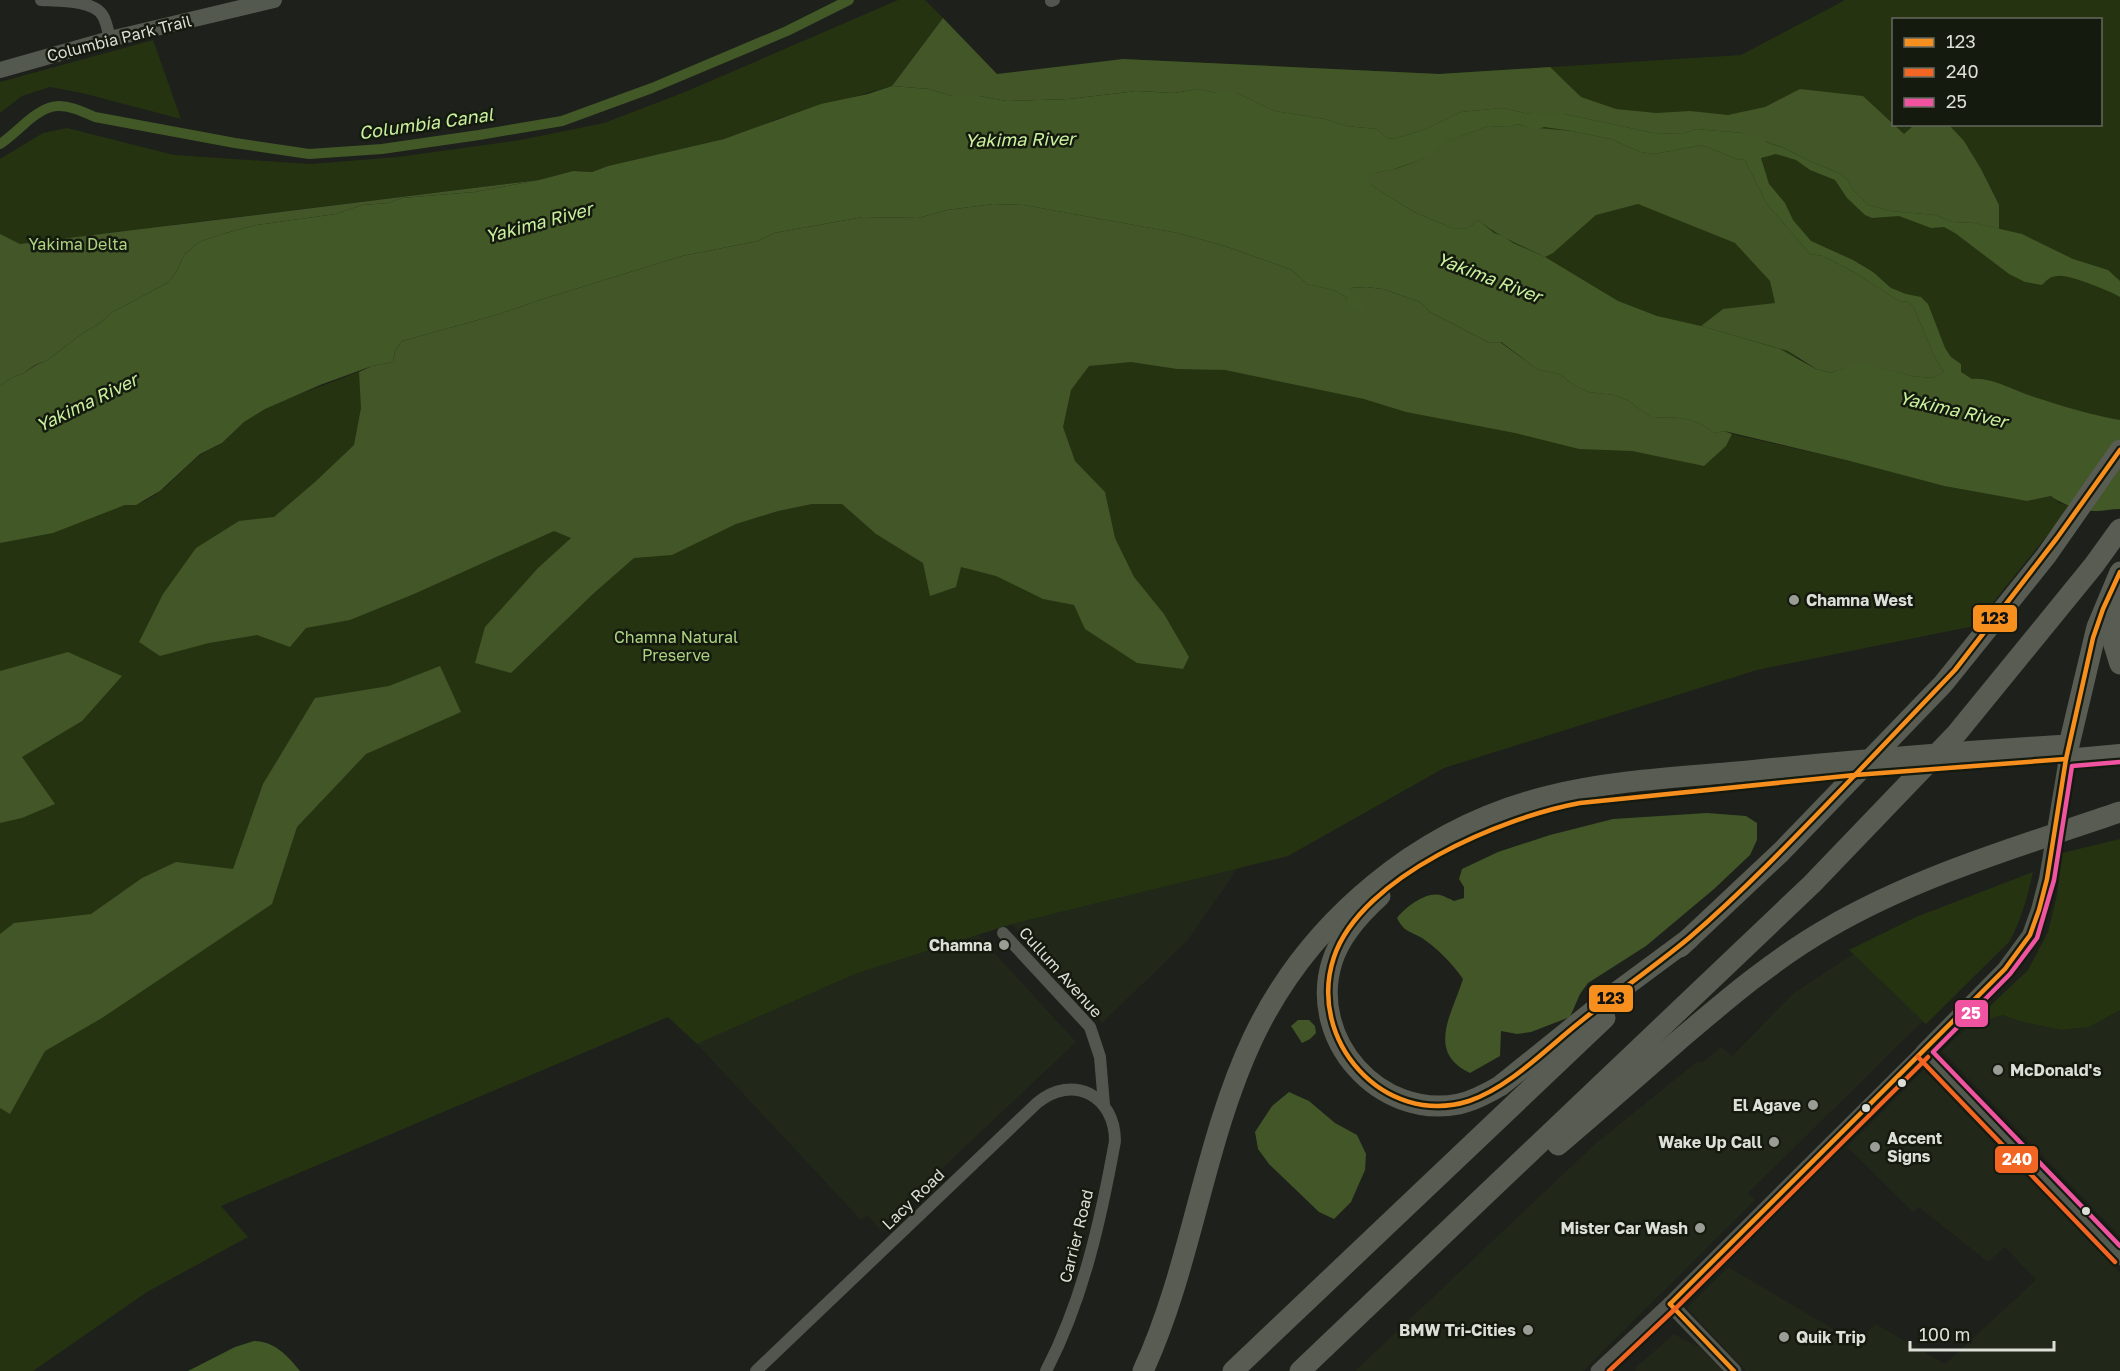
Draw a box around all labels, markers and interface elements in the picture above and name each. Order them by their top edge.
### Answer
street label: Columbia Park Trail [45,10,193,66]
legend [1892,18,2102,126]
text: 123 [1946,30,1976,52]
text: 240 [1946,60,1979,82]
text: 25 [1946,90,1967,112]
water label: Columbia Canal [357,103,496,143]
water label: Yakima River [965,127,1078,151]
water label: Yakima River [483,196,598,247]
park label: Yakima Delta [28,234,128,254]
water label: Yakima River [1434,247,1547,308]
water label: Yakima River [32,367,144,436]
water label: Yakima River [1897,386,2012,433]
place label: Chamna West [1806,590,1913,610]
marker: Chamna West [1787,593,1801,607]
line badge: 123 [1972,604,2018,633]
text: 123 [1981,608,2009,628]
park label: Chamna Natural Preserve [614,627,738,665]
street label: Cullum Avenue [1015,923,1107,1021]
place label: Chamna [929,935,992,955]
marker: Chamna [997,938,1011,952]
line badge: 123 [1588,984,1634,1013]
text: 123 [1597,988,1625,1008]
line badge: 25 [1954,999,1989,1028]
text: 25 [1961,1003,1981,1023]
place label: McDonald's [2010,1060,2101,1080]
marker: McDonald's [1991,1063,2005,1077]
unlabelled marker [1896,1077,1908,1089]
place label: El Agave [1733,1095,1801,1115]
marker: El Agave [1806,1098,1820,1112]
unlabelled marker [1860,1102,1872,1114]
place label: Accent Signs [1887,1128,1942,1166]
place label: Wake Up Call [1658,1132,1763,1152]
marker: Wake Up Call [1767,1135,1781,1149]
marker: Accent Signs [1868,1140,1882,1154]
line badge: 240 [1994,1145,2039,1174]
text: 240 [2002,1149,2032,1169]
street label: Lacy Road [878,1164,948,1234]
street label: Carrier Road [1055,1187,1097,1285]
unlabelled marker [2080,1205,2092,1217]
place label: Mister Car Wash [1560,1218,1688,1238]
marker: Mister Car Wash [1693,1221,1707,1235]
scale bar [1910,1314,2054,1352]
place label: BMW Tri-Cities [1399,1320,1516,1340]
marker: BMW Tri-Cities [1521,1323,1535,1337]
text: 100 m [1919,1323,1970,1345]
place label: Quik Trip [1796,1327,1866,1347]
marker: Quik Trip [1777,1330,1791,1344]

